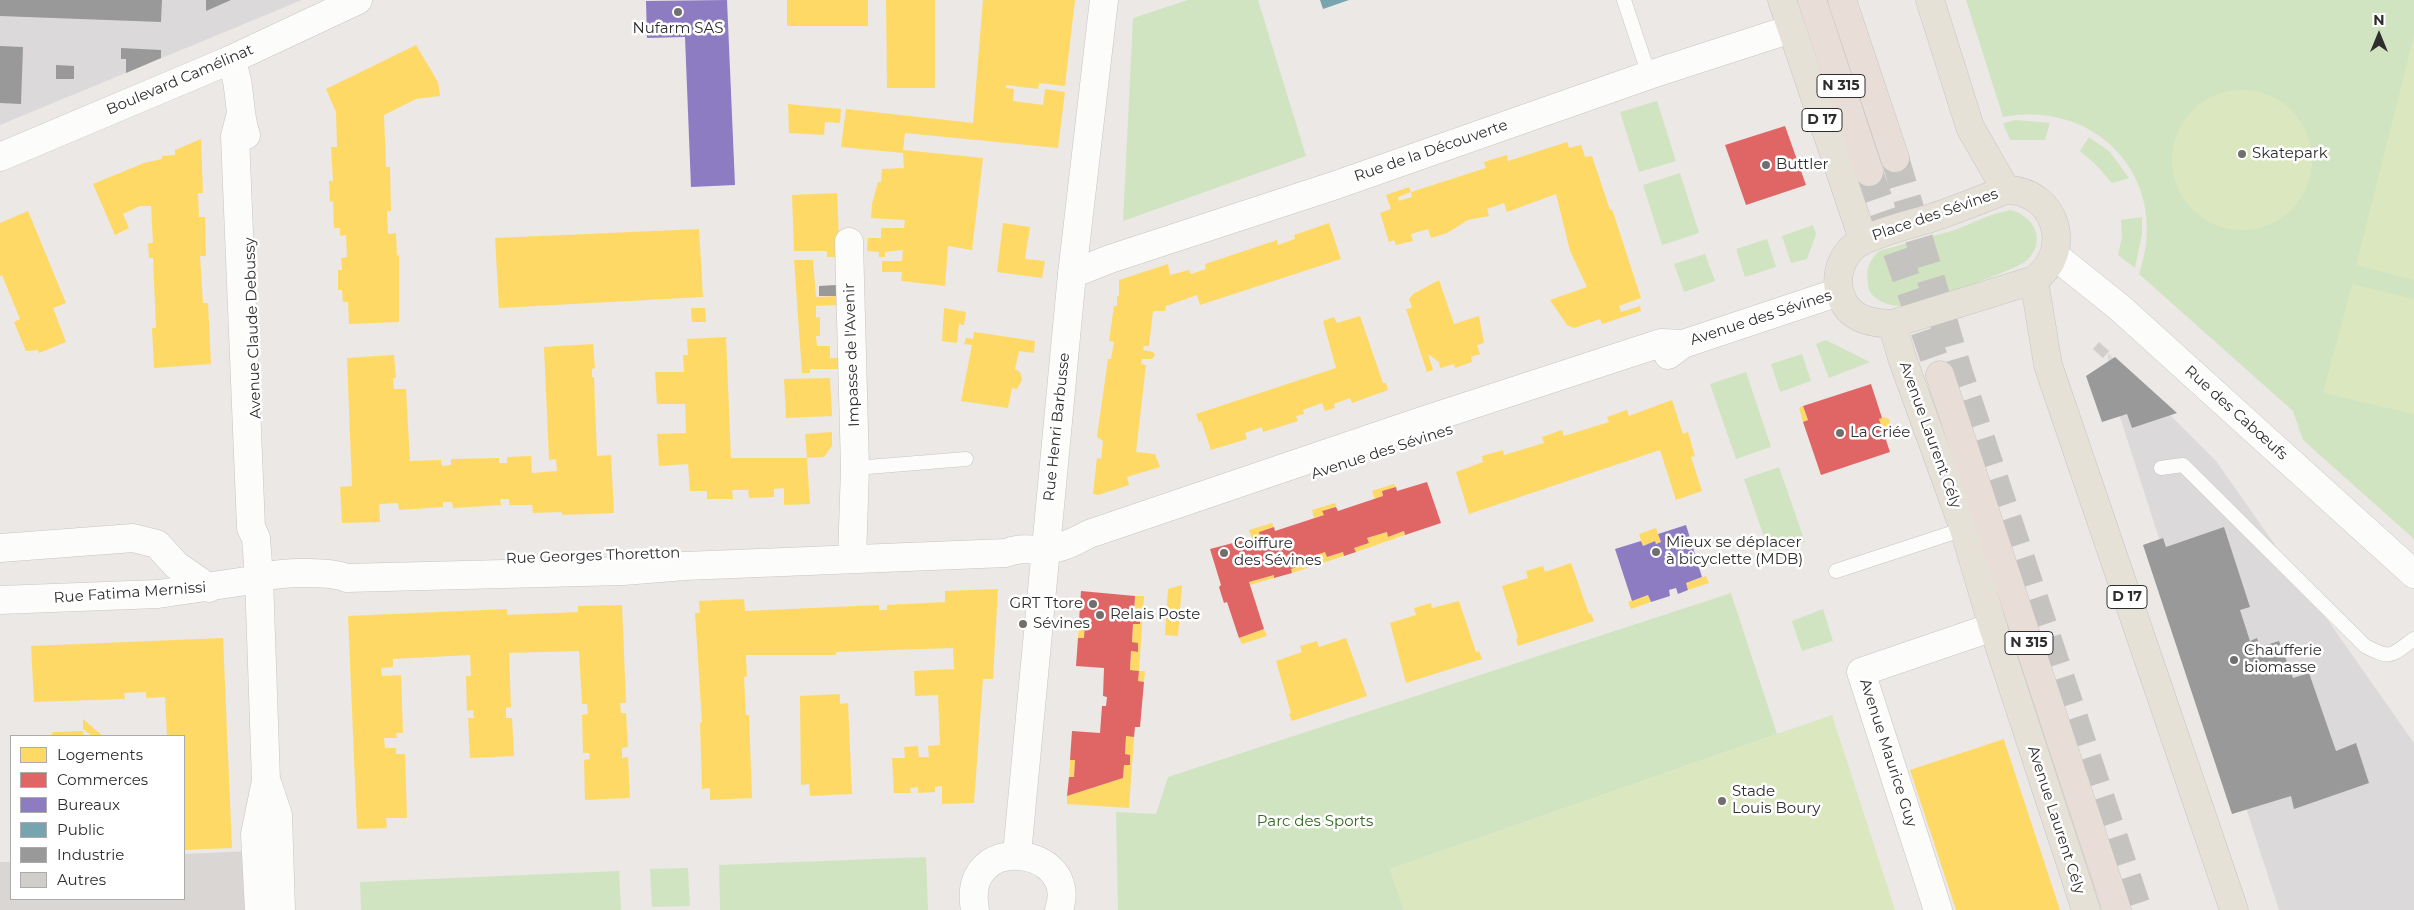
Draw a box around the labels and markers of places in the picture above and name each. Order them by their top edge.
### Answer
marker: Nufarm SAS [672,6,684,18]
place label: Nufarm SAS [632,20,724,38]
place label: Skatepark [2252,145,2328,163]
marker: Skatepark [2236,148,2248,160]
place label: Buttler [1776,156,1828,174]
marker: Buttler [1760,159,1772,171]
place label: La Criée [1850,424,1910,442]
marker: La Criée [1834,427,1846,439]
place label: Mieux se déplacer à bicyclette (MDB) [1666,534,1803,569]
place label: Coiffure des Sévines [1234,535,1321,570]
marker: Mieux se déplacer à bicyclette (MDB) [1650,546,1662,558]
marker: Coiffure des Sévines [1218,547,1230,559]
place label: GRT Ttore [1009,595,1083,613]
marker: GRT Ttore [1087,598,1099,610]
place label: Relais Poste [1110,606,1200,624]
marker: Relais Poste [1094,609,1106,621]
place label: Sévines [1033,615,1090,633]
marker: Sévines [1017,618,1029,630]
place label: Chaufferie biomasse [2244,642,2322,677]
marker: Chaufferie biomasse [2228,654,2240,666]
place label: Stade Louis Boury [1732,783,1820,818]
marker: Stade Louis Boury [1716,795,1728,807]

